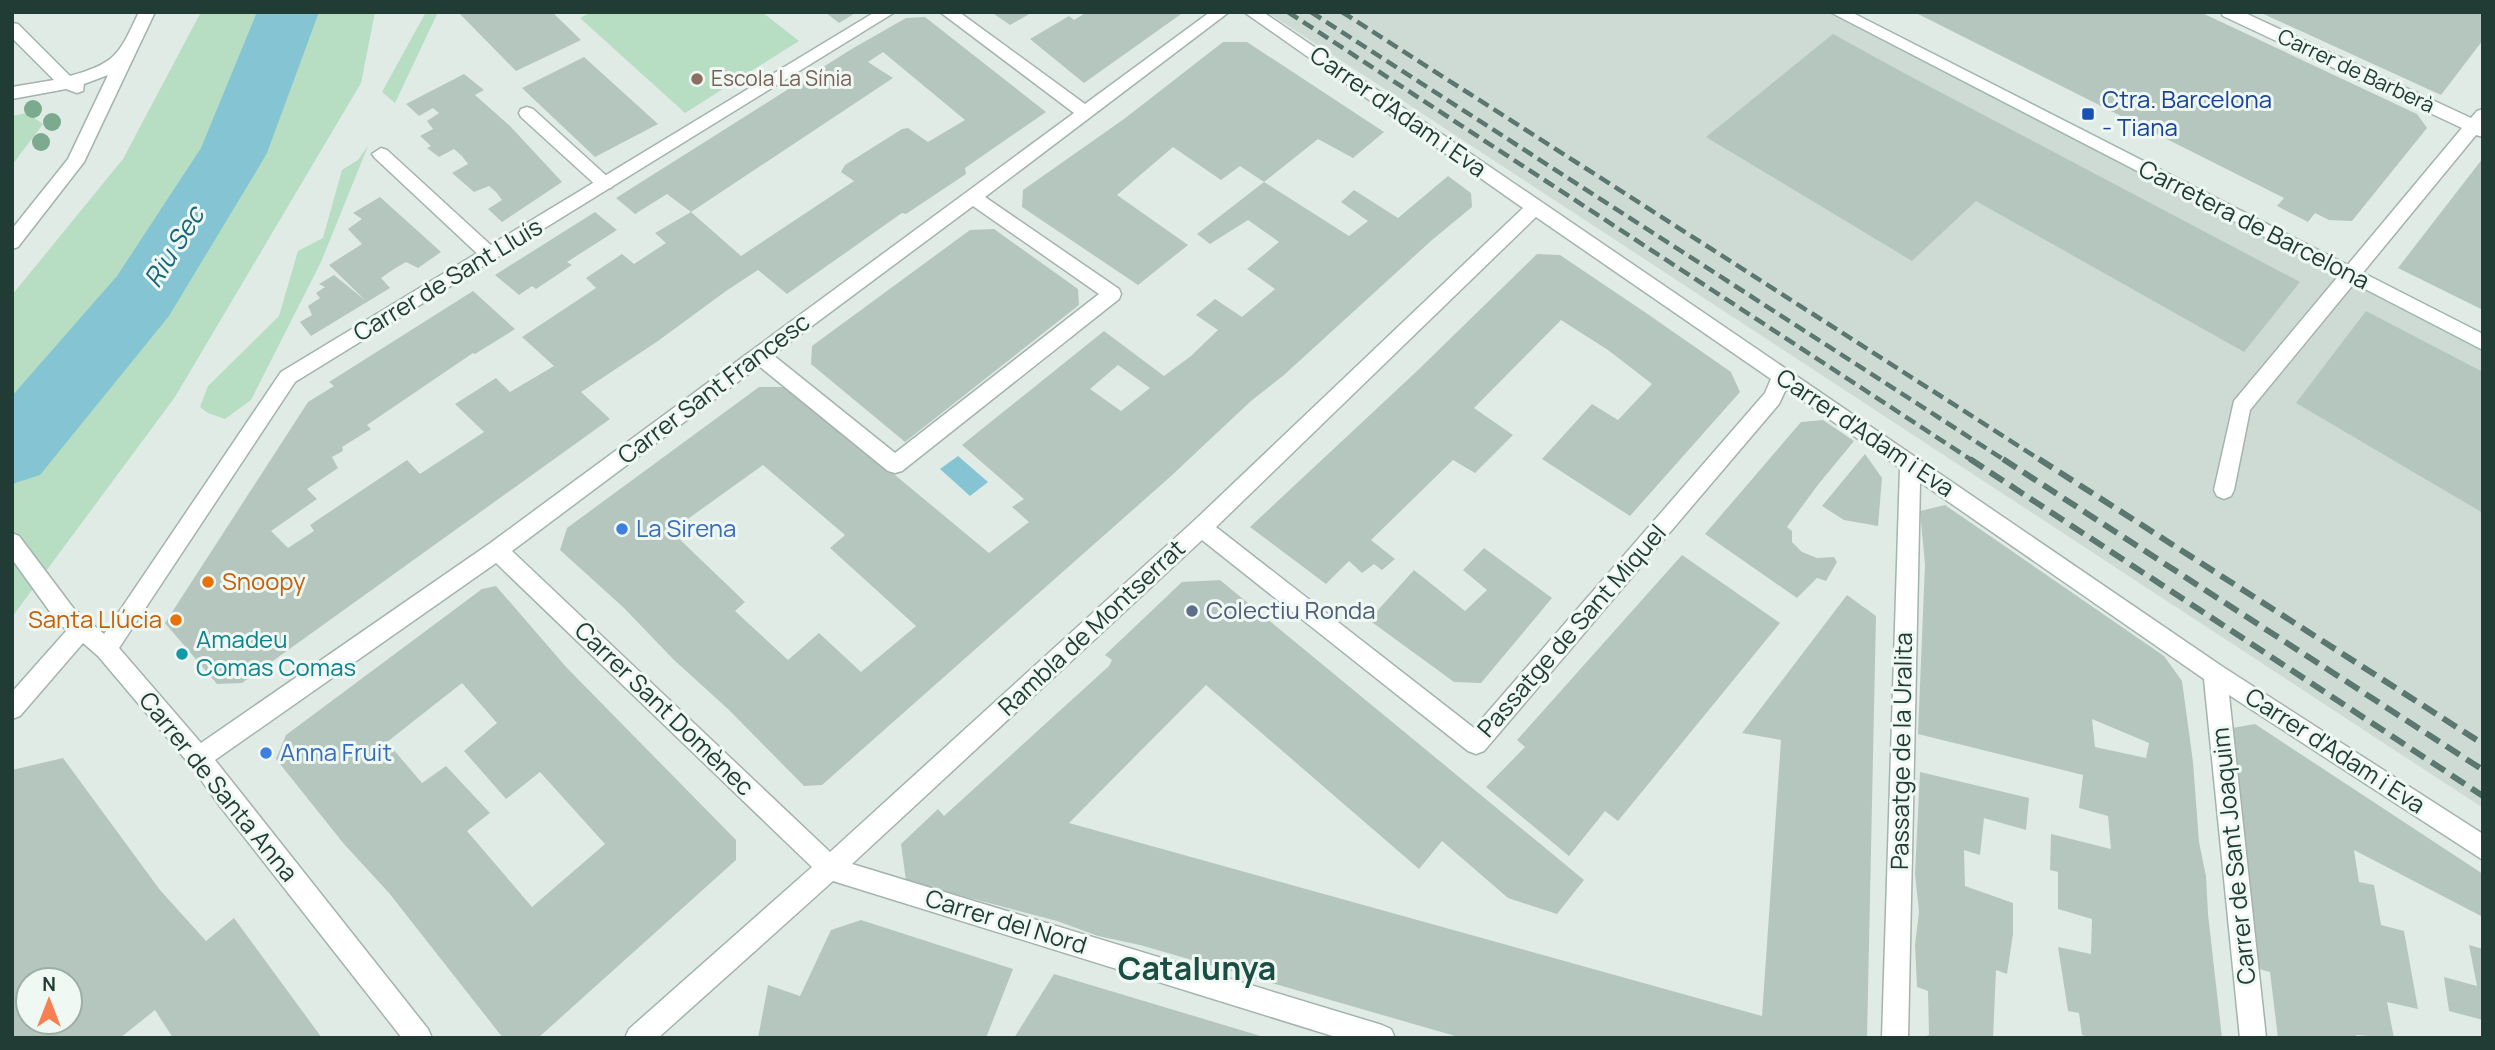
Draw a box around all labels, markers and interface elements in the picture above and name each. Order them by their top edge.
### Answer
street label: Carrer de Barberà [2273,21,2439,119]
street label: Carrer d'Adam i Eva [1304,38,1494,184]
place label: Escola La Sínia [711,64,852,92]
marker: Escola La Sínia [689,71,705,87]
place label: Ctra. Barcelona - Tiana [2102,82,2272,143]
marker: Ctra. Barcelona - Tiana [2080,106,2096,122]
street label: Carretera de Barcelona [2134,151,2376,296]
water label: Riu Sec [134,197,213,294]
street label: Carrer de Sant Lluís [346,209,548,348]
street label: Carrer Sant Francesc [610,305,816,471]
street label: Carrer d'Adam i Eva [1770,360,1961,504]
place label: La Sirena [636,511,736,544]
street label: Passatge de Sant Miquel [1469,516,1673,744]
marker: La Sirena [614,521,630,537]
street label: Rambla de Montserrat [990,531,1192,722]
place label: Snoopy [222,564,306,597]
marker: Snoopy [200,574,216,590]
place label: Colectiu Ronda [1206,593,1376,626]
place label: Santa Llúcia [28,602,162,635]
marker: Colectiu Ronda [1184,603,1200,619]
marker: Santa Llúcia [168,612,184,628]
street label: Carrer Sant Domènec [568,614,762,802]
place label: Amadeu Comas Comas [196,622,356,683]
street label: Passatge de la Uralita [1882,632,1919,870]
marker: Amadeu Comas Comas [174,646,190,662]
street label: Carrer d'Adam i Eva [2239,679,2432,820]
street label: Carrer de Santa Anna [132,684,306,888]
street label: Carrer de Sant Joaquim [2203,726,2262,986]
place label: Anna Fruit [280,735,392,768]
marker: Anna Fruit [258,745,274,761]
street label: Carrer del Nord [922,880,1091,961]
district label: Catalunya [1118,946,1276,990]
north arrow [14,966,84,1036]
text: N [42,971,56,997]

